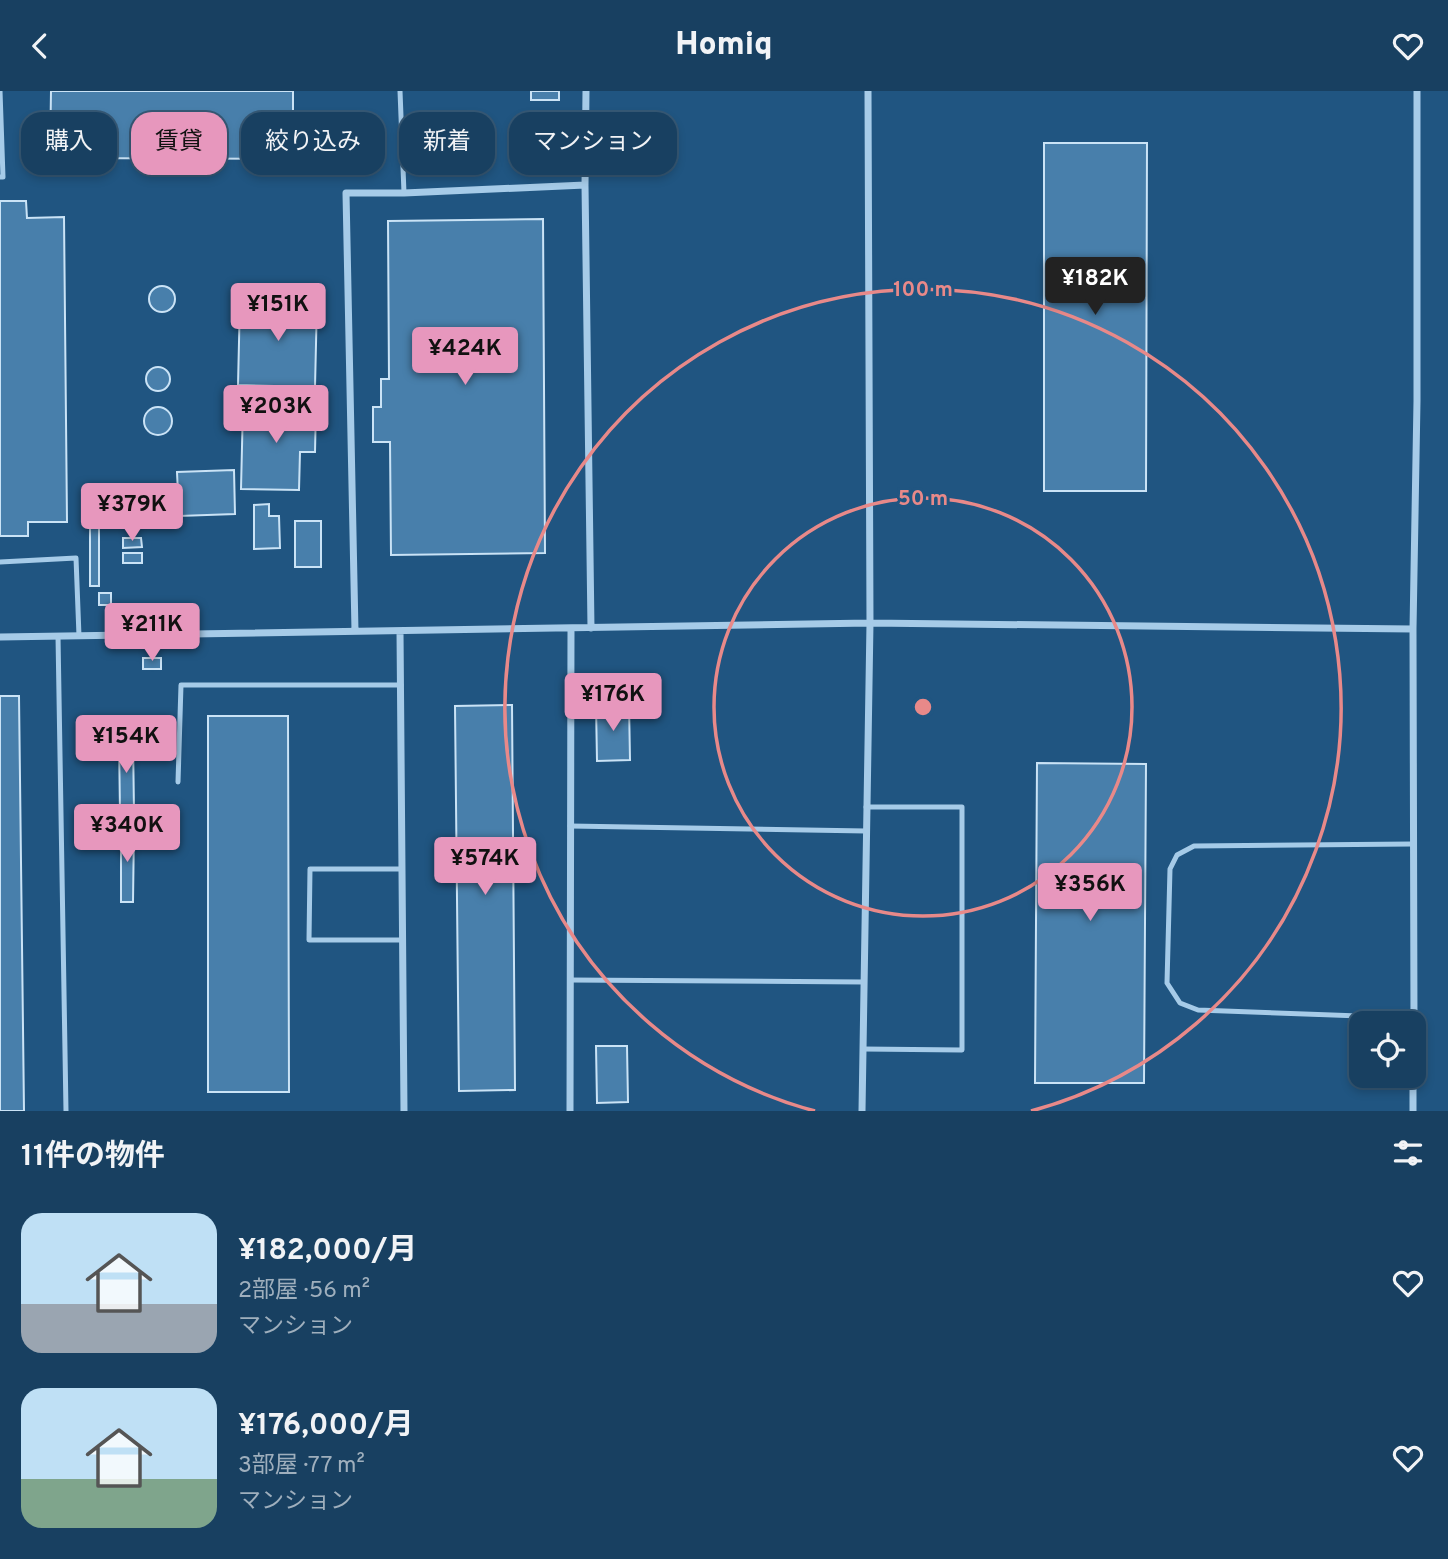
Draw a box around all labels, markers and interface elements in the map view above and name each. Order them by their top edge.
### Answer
text: Homiq [675,26,773,66]
icon: back [21,27,59,65]
icon: heart [1389,27,1427,65]
chip: 購入 [21,112,117,175]
chip: 賃貸 [131,112,227,175]
chip: 絞り込み [241,112,385,175]
chip: 新着 [399,112,495,175]
chip: マンション [509,112,677,175]
pin: ¥182K [1046,257,1144,317]
text: ¥182K [1061,265,1129,294]
text: 100 m [893,277,953,304]
pin: ¥151K [229,283,327,343]
text: ¥151K [247,291,309,320]
pin: ¥424K [416,327,514,387]
text: ¥424K [428,335,502,364]
pin: ¥203K [227,385,325,445]
text: ¥203K [239,393,313,422]
pin: ¥379K [83,483,181,543]
text: 50 m [898,486,948,513]
text: ¥379K [97,491,167,520]
pin: ¥211K [103,603,201,663]
text: ¥211K [121,611,183,640]
pin: ¥176K [564,673,662,733]
text: ¥176K [581,681,645,710]
centre of rings [911,695,935,719]
pin: ¥154K [77,715,175,775]
text: ¥154K [92,723,160,752]
pin: ¥340K [78,805,176,864]
text: ¥340K [90,812,164,841]
pin: ¥574K [436,837,534,897]
text: ¥574K [450,845,520,874]
pin: ¥356K [1041,863,1139,923]
text: ¥356K [1054,871,1126,900]
map controls [1349,1011,1426,1088]
button: locate [1349,1011,1426,1088]
icon: filters [1389,1134,1427,1172]
text: 11件の物件 [21,1139,165,1176]
text: ¥182,000/月 [238,1233,417,1270]
icon: home [77,1241,161,1325]
icon: heart [1389,1264,1427,1302]
text: 2部屋 · 56 m² [238,1277,370,1306]
text: マンション [238,1313,353,1342]
text: ¥176,000/月 [238,1408,414,1445]
icon: home [77,1416,161,1500]
icon: heart [1389,1439,1427,1477]
text: 3部屋 · 77 m² [238,1452,365,1481]
text: マンション [238,1488,353,1517]

